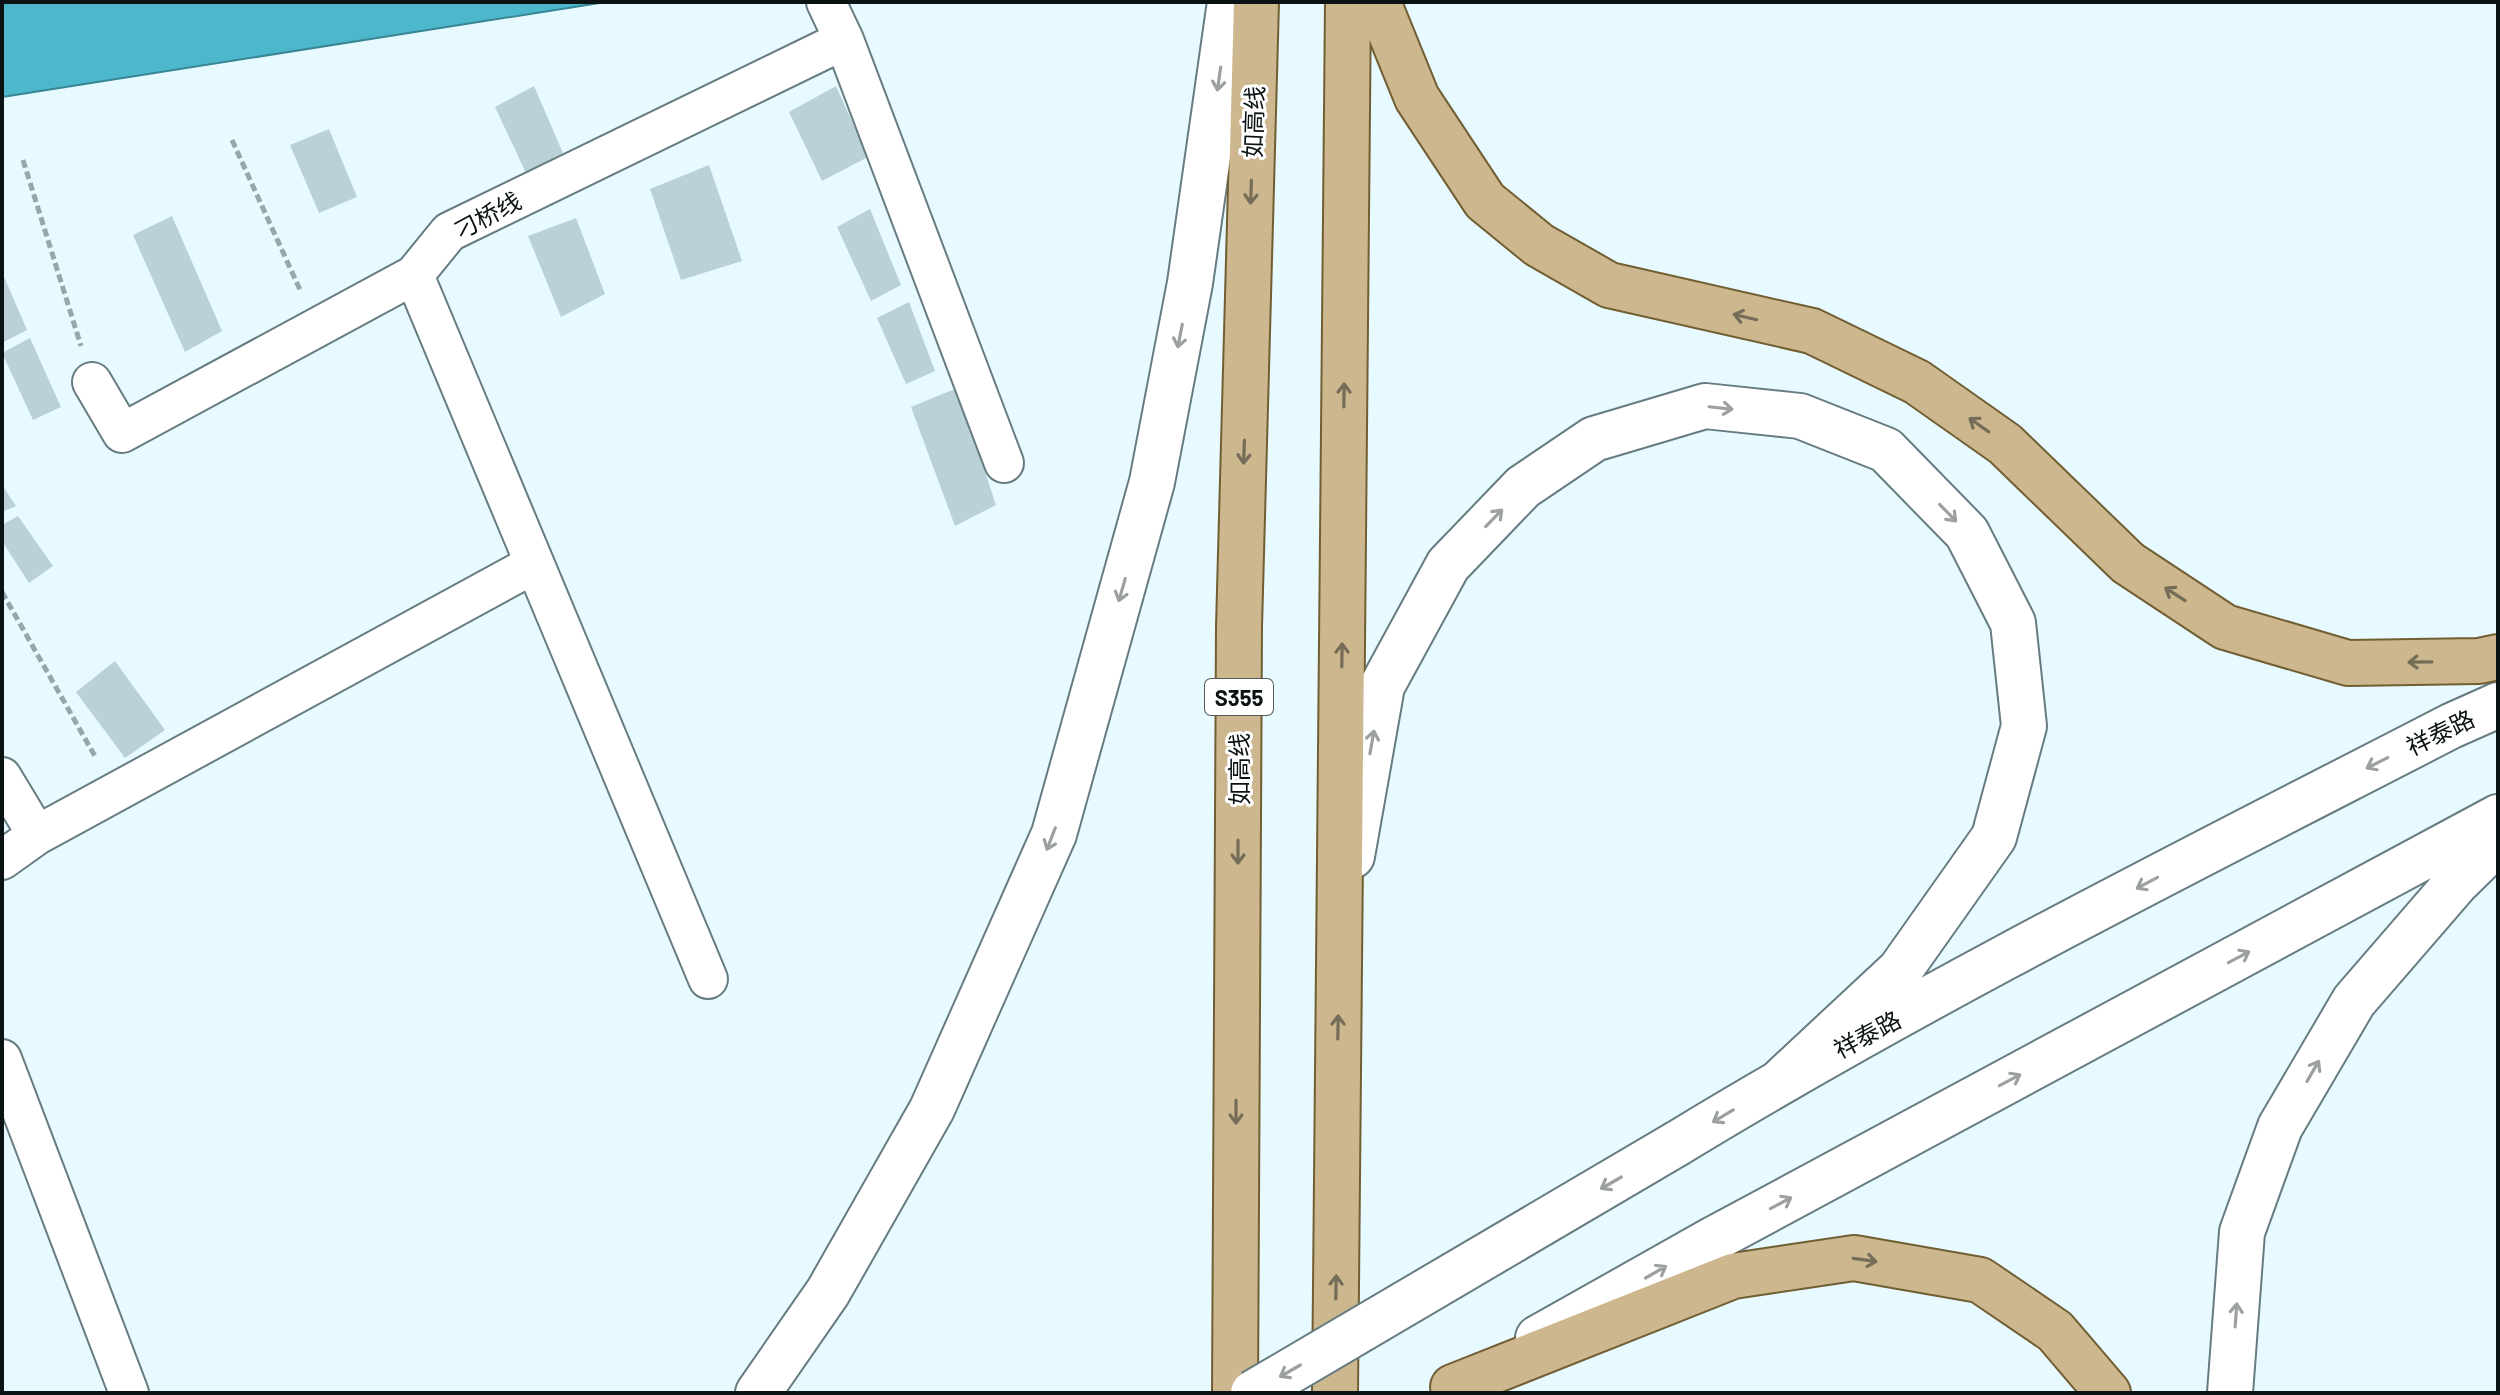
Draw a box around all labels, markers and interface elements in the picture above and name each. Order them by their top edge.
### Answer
one-way arrow [1211,66,1226,91]
street label: 如高线 [1237,86,1269,158]
one-way arrow [1243,178,1258,205]
street label: 刁桥线 [448,185,526,245]
one-way arrow [1733,309,1759,324]
one-way arrow [1171,323,1186,348]
one-way arrow [1336,382,1352,409]
one-way arrow [1707,401,1734,416]
one-way arrow [1968,417,1990,433]
one-way arrow [1236,438,1251,465]
one-way arrow [1938,503,1957,523]
one-way arrow [1484,508,1503,528]
one-way arrow [1114,576,1129,602]
one-way arrow [2165,586,2187,602]
one-way arrow [1334,642,1349,669]
one-way arrow [2407,654,2434,669]
road number: S355 [1205,679,1273,715]
street label: 祥泰路 [2401,703,2479,761]
one-way arrow [1366,730,1381,755]
street label: 如高线 [1224,733,1253,805]
one-way arrow [2366,756,2390,772]
one-way arrow [1043,826,1057,851]
one-way arrow [1230,838,1246,865]
one-way arrow [2135,876,2159,891]
one-way arrow [2227,948,2250,964]
street label: 祥泰路 [1828,1004,1906,1064]
one-way arrow [1330,1014,1346,1041]
one-way arrow [2305,1060,2321,1083]
one-way arrow [1998,1071,2021,1087]
one-way arrow [1228,1098,1244,1125]
one-way arrow [1712,1108,1734,1124]
one-way arrow [1600,1175,1623,1191]
one-way arrow [1769,1195,1792,1211]
one-way arrow [1852,1253,1878,1268]
one-way arrow [1644,1264,1668,1279]
one-way arrow [1328,1274,1343,1301]
one-way arrow [2229,1302,2244,1329]
one-way arrow [1279,1363,1302,1379]

